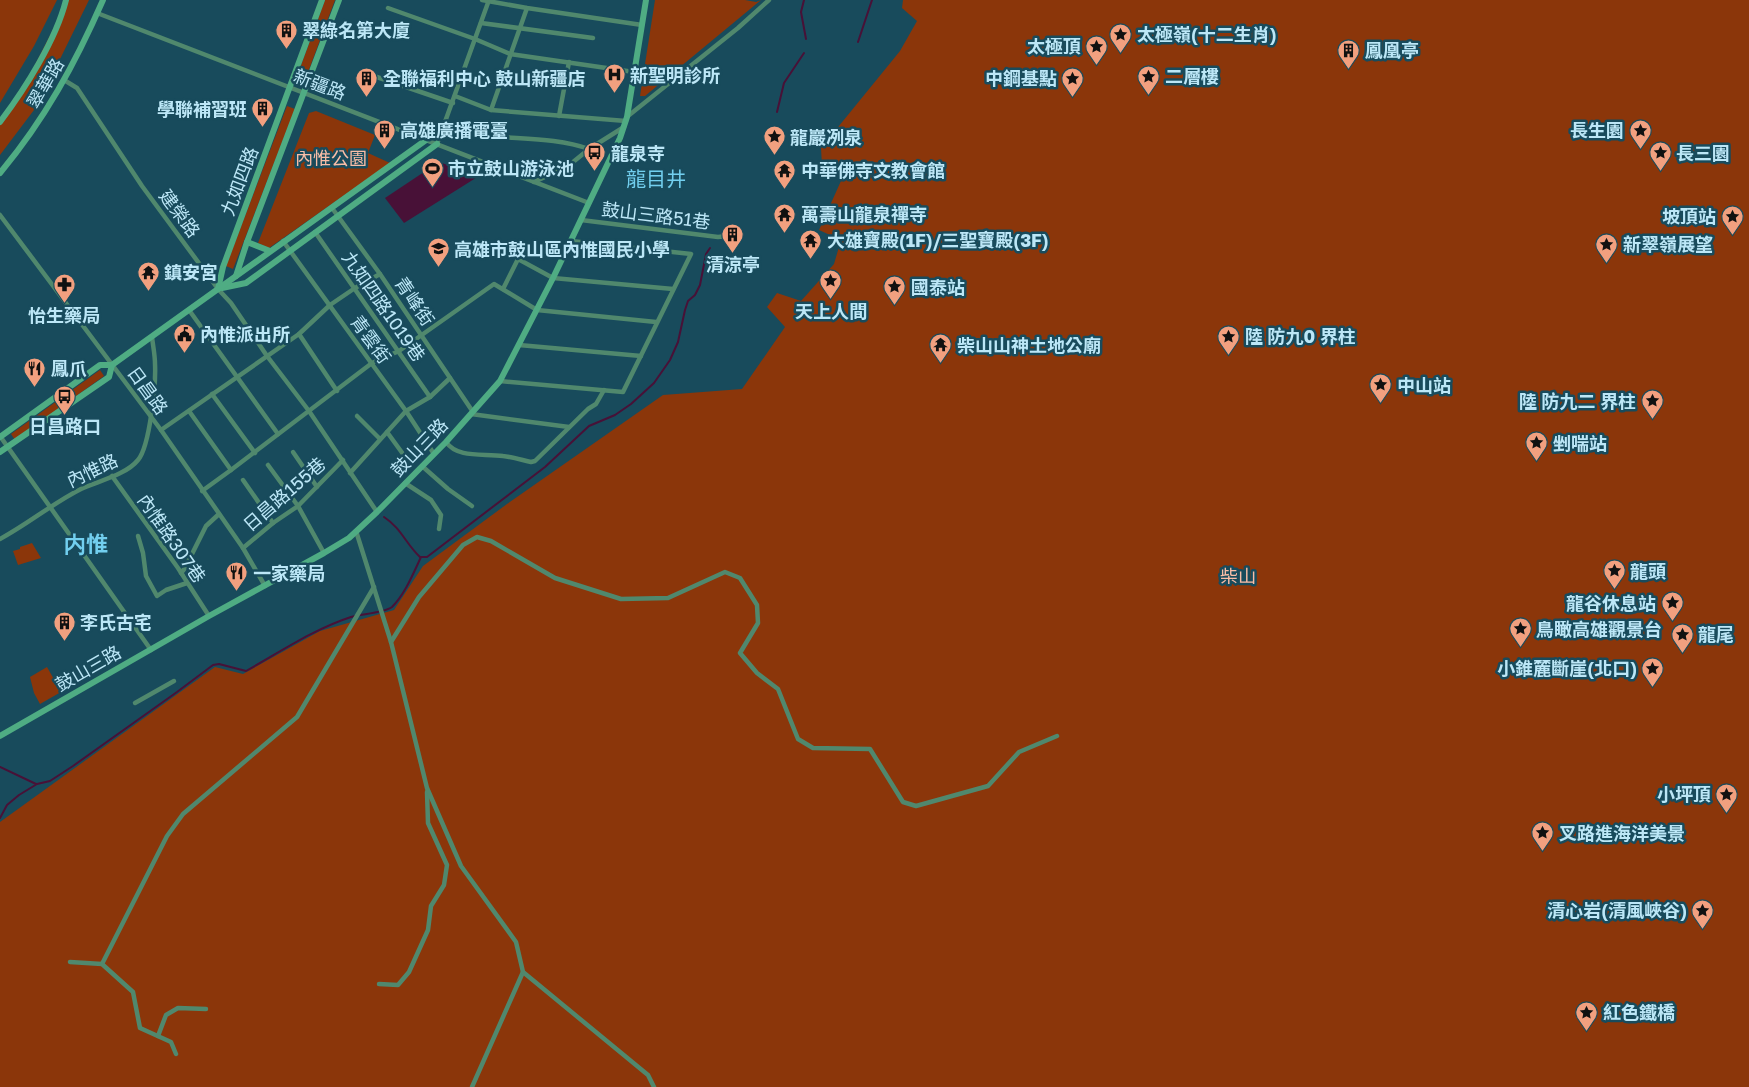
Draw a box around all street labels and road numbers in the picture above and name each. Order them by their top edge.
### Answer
street label: 翠華路 [22,54,68,112]
street label: 新疆路 [291,64,349,104]
street label: 九如四路 [216,143,262,219]
street label: 建榮路 [155,185,205,241]
street label: 鼓山三路51巷 [600,197,712,233]
street label: 九如四路1019巷 [338,247,430,365]
street label: 青峰街 [391,272,439,330]
street label: 青雲街 [346,311,396,367]
street label: 日昌路 [123,362,173,418]
street label: 鼓山三路 [386,413,452,481]
street label: 內惟路 [63,449,121,491]
street label: 日昌路155巷 [238,452,330,536]
street label: 內惟路307巷 [133,489,211,587]
street label: 鼓山三路 [51,640,125,696]

